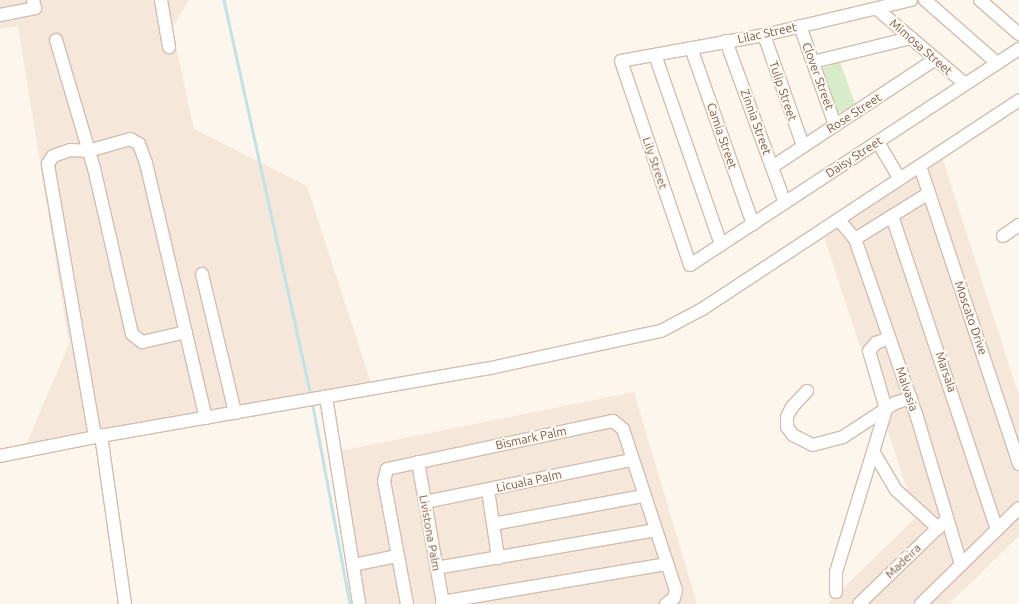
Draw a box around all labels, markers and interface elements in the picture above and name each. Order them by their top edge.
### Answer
street label: Mimosa Street [887,16,955,78]
street label: Lilac Street [736,20,798,46]
street label: Clover Street [799,40,837,112]
street label: Tulip Street [766,59,800,123]
street label: Zinnia Street [737,87,775,157]
street label: Rose Street [824,90,884,136]
street label: Camia Street [704,101,740,171]
street label: Daisy Street [823,133,885,181]
street label: Lily Street [639,135,671,191]
street label: Moscato Drive [952,279,990,357]
street label: Marsala [932,350,960,394]
street label: Malvasia [893,365,921,413]
street label: Bismark Palm [494,423,568,453]
street label: Licuala Palm [495,467,563,495]
street label: Livistona Palm [416,494,444,572]
street label: Madeira [882,541,924,581]

